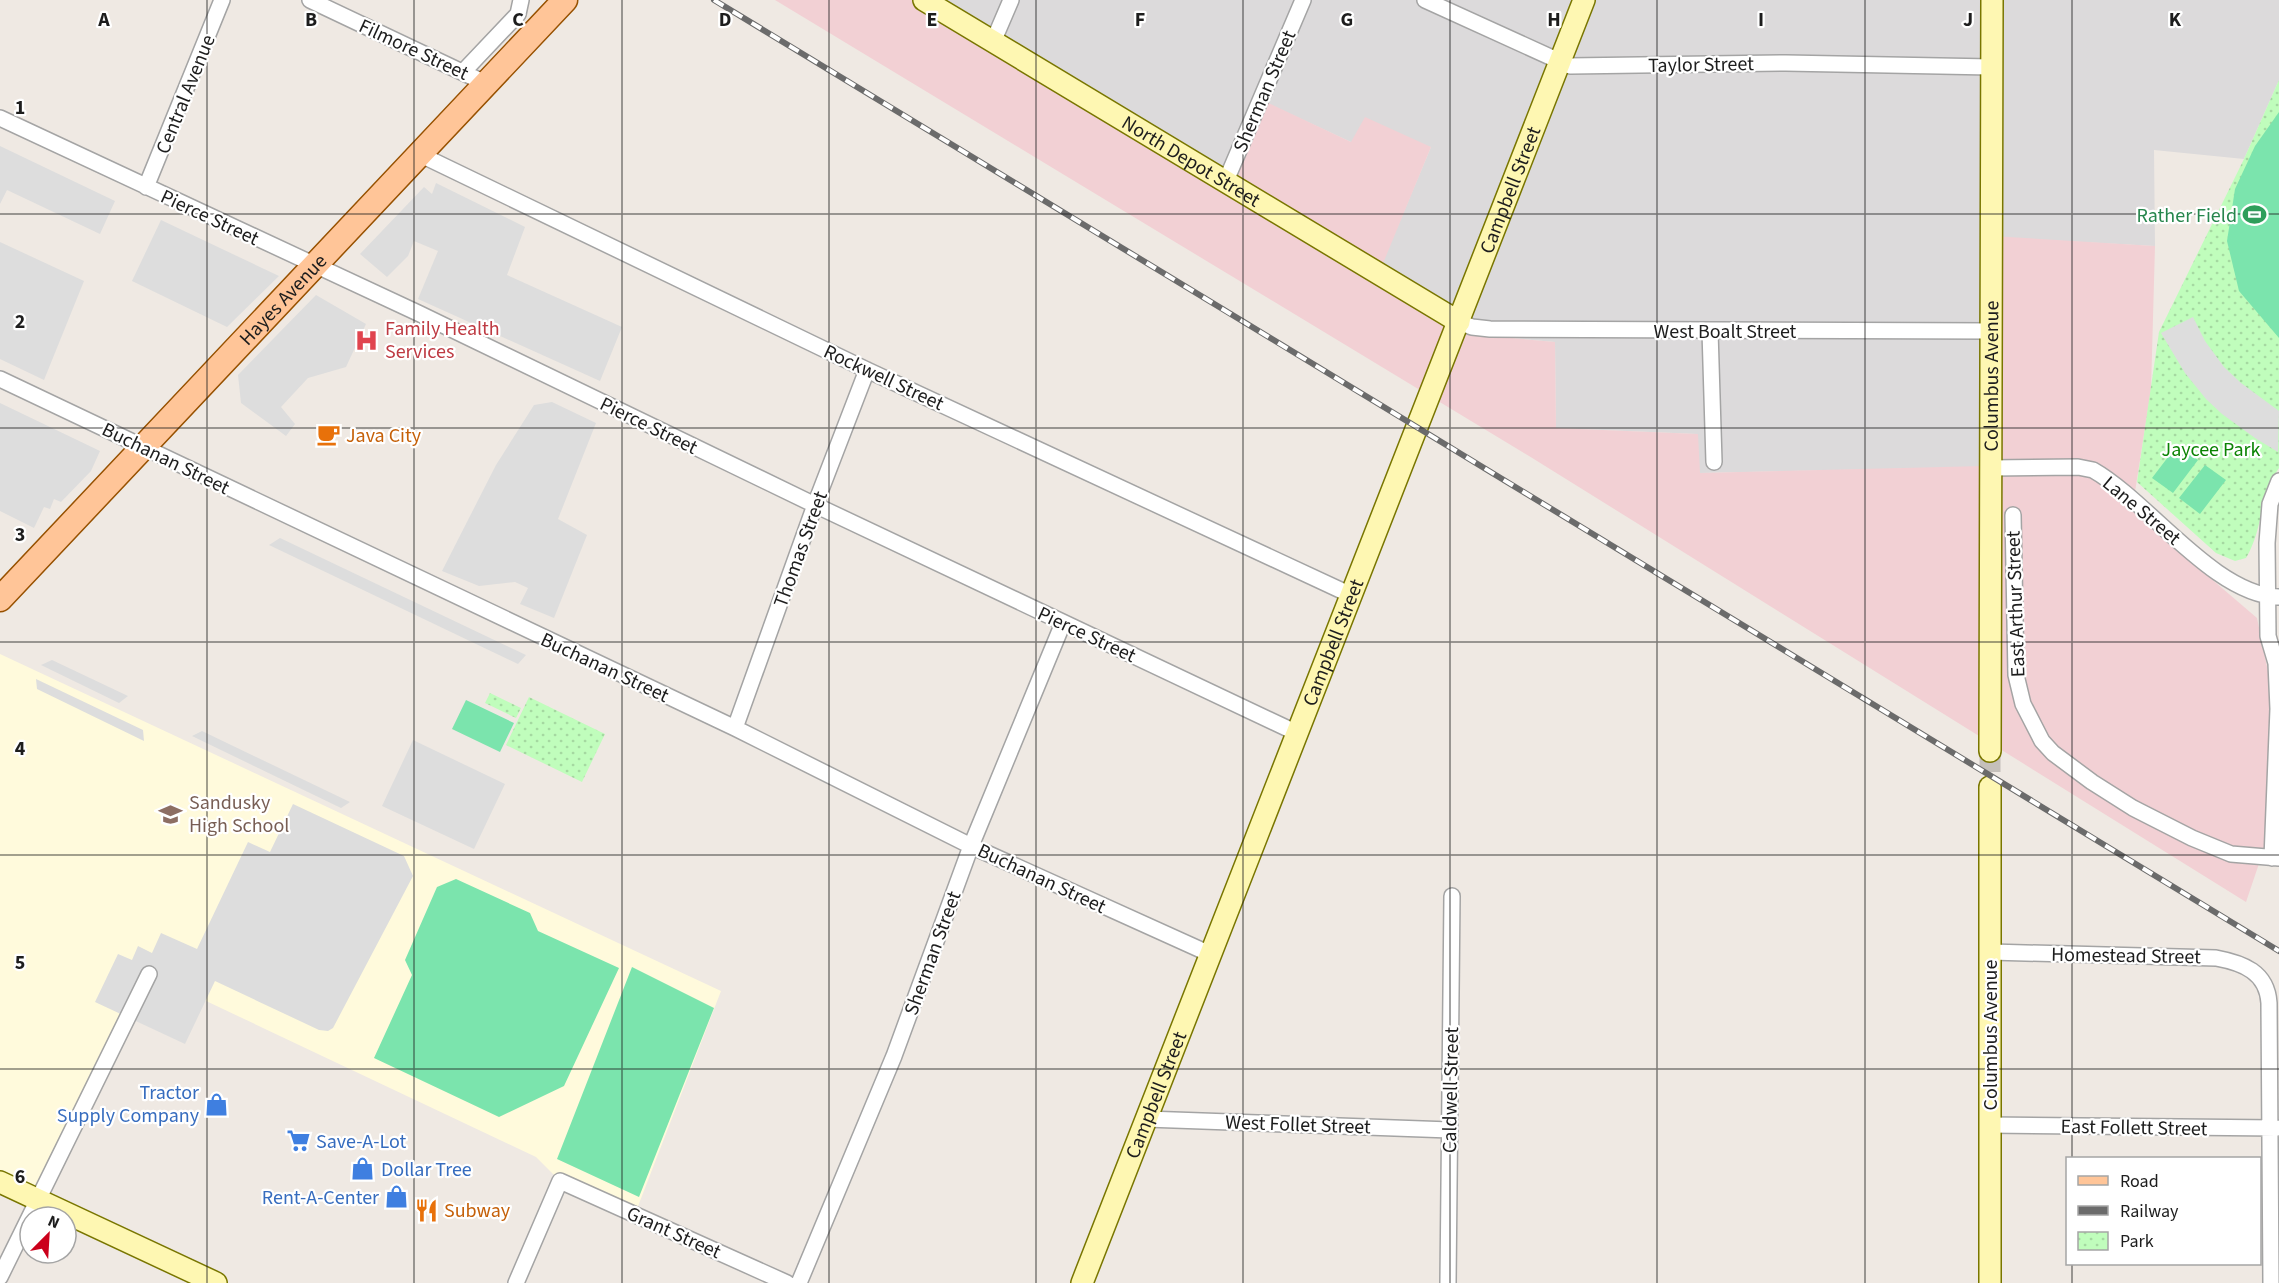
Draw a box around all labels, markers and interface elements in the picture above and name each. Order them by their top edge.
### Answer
text: A [97,6,110,34]
text: B [305,6,317,34]
text: C [512,6,524,34]
text: D [719,6,731,34]
text: E [927,6,937,34]
text: F [1135,6,1145,34]
text: G [1341,6,1353,34]
text: H [1547,6,1561,34]
text: I [1758,6,1764,34]
text: J [1963,6,1973,34]
text: K [2169,6,2182,34]
street label: Filmore Street [354,12,473,88]
street label: Sherman Street [1227,26,1303,157]
street label: Central Avenue [149,30,223,158]
street label: Taylor Street [1648,50,1754,80]
text: 1 [15,94,25,122]
street label: North Depot Street [1116,109,1266,214]
street label: Campbell Street [1473,122,1548,258]
street label: Pierce Street [156,183,264,253]
place label: Rather Field [2136,202,2237,230]
sports icon: Rather Field [2242,202,2268,228]
street label: Hayes Avenue [233,248,334,352]
street label: Columbus Avenue [1978,300,2006,451]
text: 2 [15,308,25,336]
place label: Family Health Services [385,315,500,366]
street label: West Boalt Street [1654,318,1797,346]
hospital icon: Family Health Services [354,327,380,353]
street label: Rockwell Street [819,338,948,418]
street label: Pierce Street [595,390,702,462]
street label: Buchanan Street [97,416,234,502]
cafe icon: Java City [315,422,341,448]
place label: Java City [346,422,422,450]
park label: Jaycee Park [2162,436,2261,464]
street label: Lane Street [2096,470,2187,552]
street label: Thomas Street [767,487,835,611]
text: 3 [15,521,25,549]
street label: East Arthur Street [1999,530,2033,678]
street label: Campbell Street [1296,575,1371,710]
street label: Pierce Street [1033,600,1141,670]
street label: Buchanan Street [536,626,674,710]
text: 4 [15,735,26,763]
place label: Sandusky High School [189,789,289,840]
school or university icon: Sandusky High School [158,801,184,827]
street label: Buchanan Street [973,837,1111,921]
street label: Sherman Street [898,887,968,1019]
street label: Homestead Street [2051,941,2201,971]
text: 5 [15,949,25,977]
street label: Columbus Avenue [1977,960,2005,1110]
street label: Caldwell Street [1436,1026,1466,1153]
street label: Campbell Street [1119,1027,1194,1163]
place label: Tractor Supply Company [57,1079,200,1130]
shop icon: Tractor Supply Company [204,1091,230,1117]
street label: West Follet Street [1225,1108,1371,1142]
street label: East Follett Street [2060,1113,2208,1143]
supermarket icon: Save-A-Lot [285,1128,311,1154]
place label: Save-A-Lot [316,1128,406,1156]
shop icon: Dollar Tree [350,1156,376,1182]
place label: Dollar Tree [381,1156,472,1184]
legend [2066,1157,2261,1265]
text: 6 [15,1163,25,1191]
text: Road [2120,1169,2159,1194]
place label: Rent-A-Center [262,1184,379,1212]
shop icon: Rent-A-Center [384,1184,410,1210]
restaurant icon: Subway [413,1197,439,1223]
place label: Subway [444,1197,511,1225]
text: Railway [2120,1199,2179,1224]
street label: Grant Street [622,1200,725,1266]
north arrow [18,1205,78,1265]
text: N [44,1210,63,1234]
text: Park [2120,1229,2154,1254]

